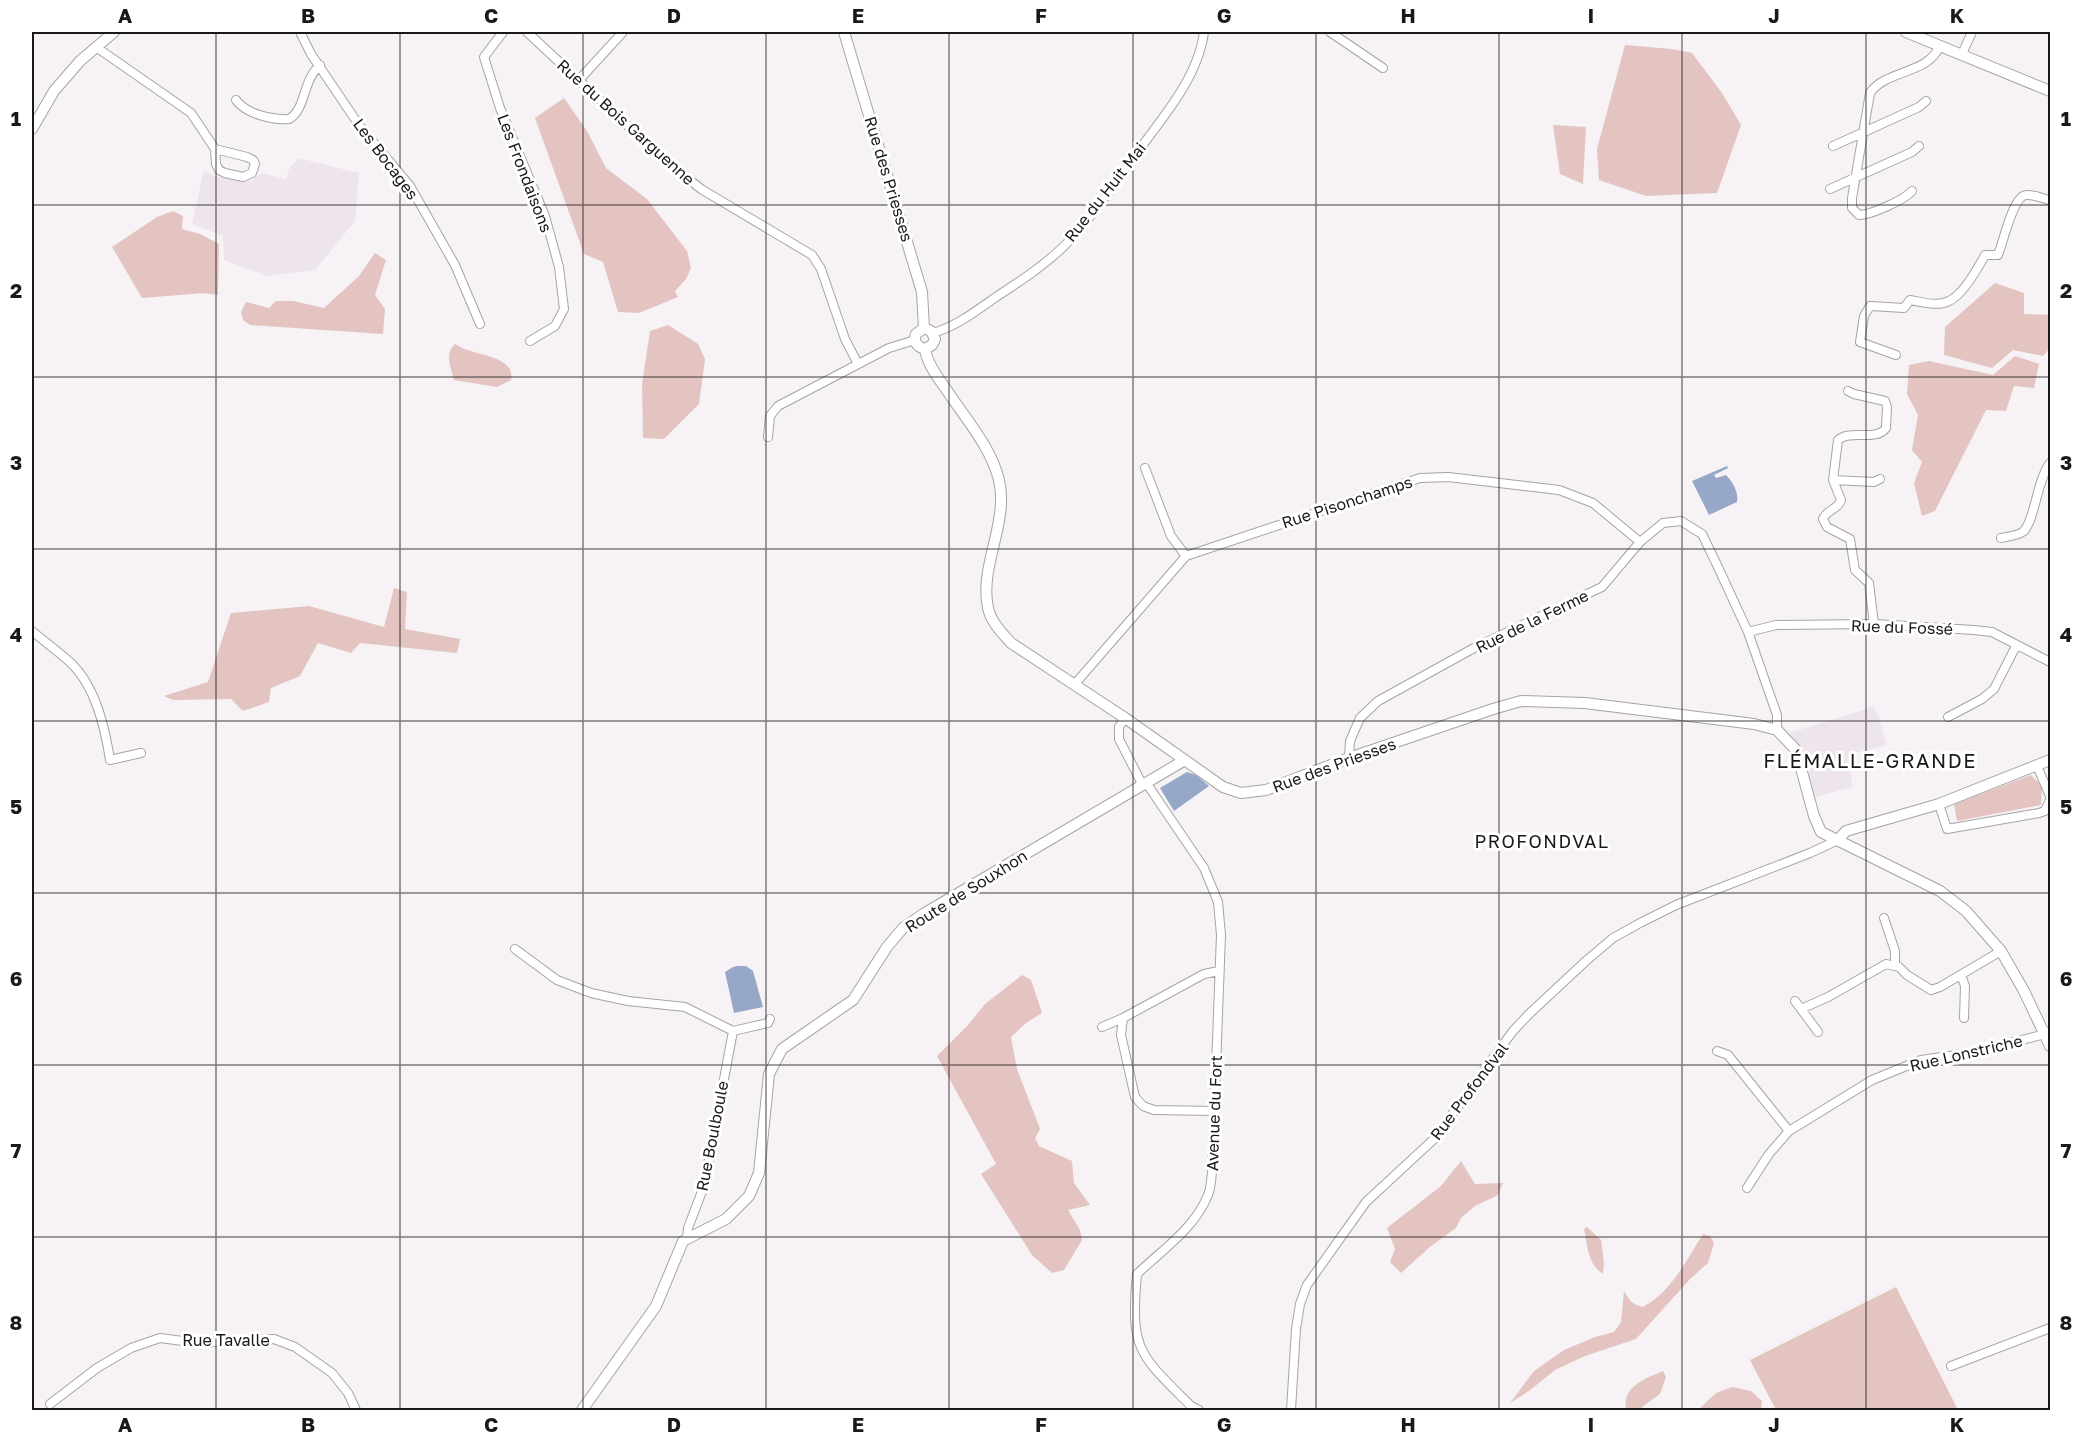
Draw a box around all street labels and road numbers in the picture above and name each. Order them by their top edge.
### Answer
street label: Rue du Bois Garguenne [553,55,699,189]
street label: Les Frondaisons [493,111,557,235]
street label: Les Bocages [349,114,423,204]
street label: Rue des Priesses [860,114,918,244]
street label: Rue du Huit Mai [1060,138,1150,246]
street label: Rue Pisonchamps [1279,471,1415,533]
street label: Rue de la Ferme [1472,585,1592,657]
street label: Rue du Fossé [1851,615,1953,639]
street label: Rue des Priesses [1269,733,1399,797]
street label: Route de Souxhon [901,845,1031,937]
street label: Rue Lonstriche [1908,1030,2024,1076]
street label: Rue Profondval [1426,1038,1512,1144]
street label: Avenue du Fort [1202,1055,1226,1171]
street label: Rue Boulboule [691,1079,733,1193]
street label: Rue Tavalle [182,1330,270,1350]

